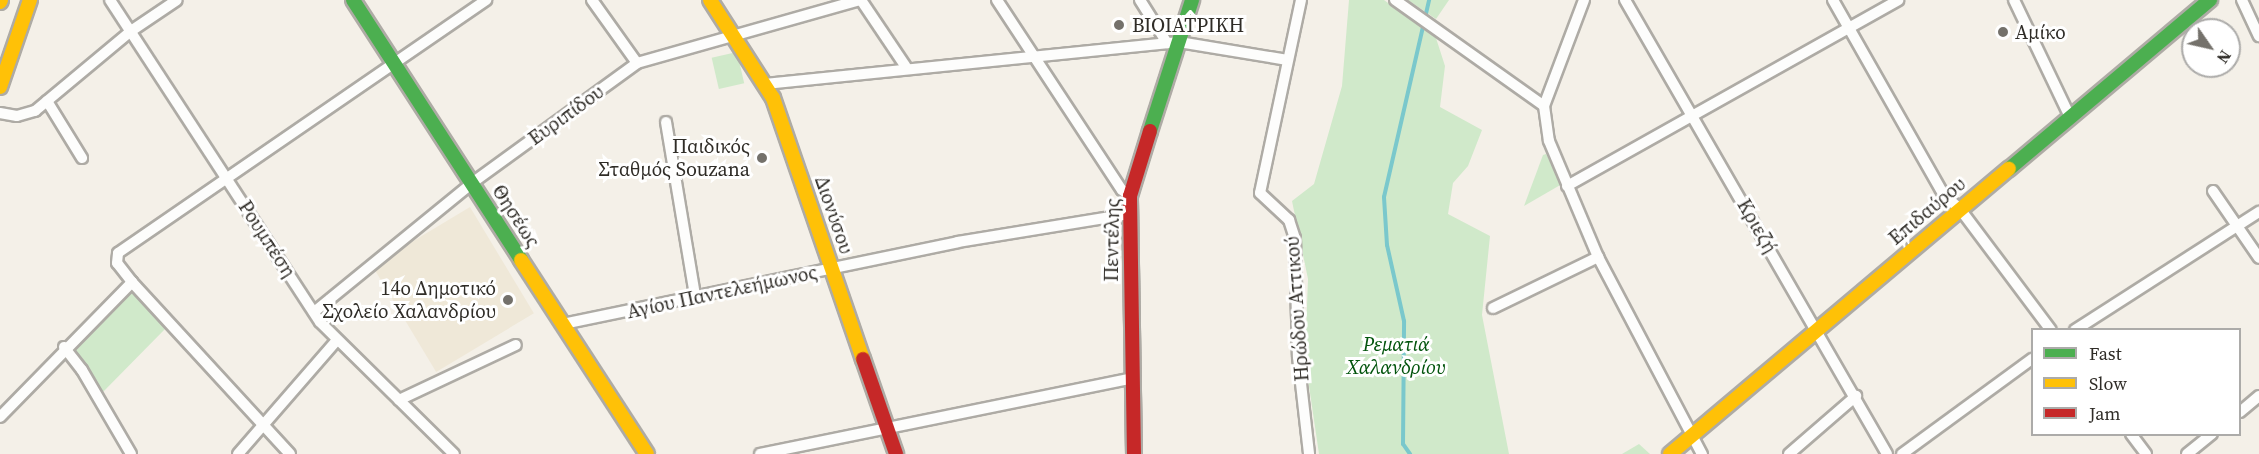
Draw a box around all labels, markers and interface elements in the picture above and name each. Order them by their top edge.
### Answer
place label: ΒΙΟΙΑΤΡΙΚΗ [1132,13,1244,37]
marker: ΒΙΟΙΑΤΡΙΚΗ [1110,16,1128,34]
north arrow [2181,18,2241,78]
place label: Αμίκο [2015,20,2066,44]
marker: Αμίκο [1996,25,2010,39]
text: N [2212,46,2237,68]
street label: Ευριπίδου [524,80,608,150]
place label: Παιδικός Σταθμός Souzana [599,134,750,181]
marker: Παιδικός Σταθμός Souzana [755,151,769,165]
street label: Επιδαύρου [1884,172,1970,250]
street label: Διονύσου [810,173,858,257]
street label: Θησέως [487,180,545,252]
street label: Κριεζή [1732,195,1782,257]
street label: Ρουμπέση [233,196,301,282]
street label: Πεντέλης [1099,198,1125,282]
street label: Ηρώδου Αττικού [1280,236,1314,382]
street label: Αγίου Παντελεήμωνος [625,260,819,324]
place label: 14ο Δημοτικό Σχολείο Χαλανδρίου [323,276,496,323]
marker: 14ο Δημοτικό Σχολείο Χαλανδρίου [501,293,515,307]
legend [2031,328,2241,436]
park label: Ρεματιά Χαλανδρίου [1346,332,1446,379]
text: Fast [2089,341,2122,366]
text: Slow [2089,371,2127,396]
text: Jam [2089,401,2121,426]

